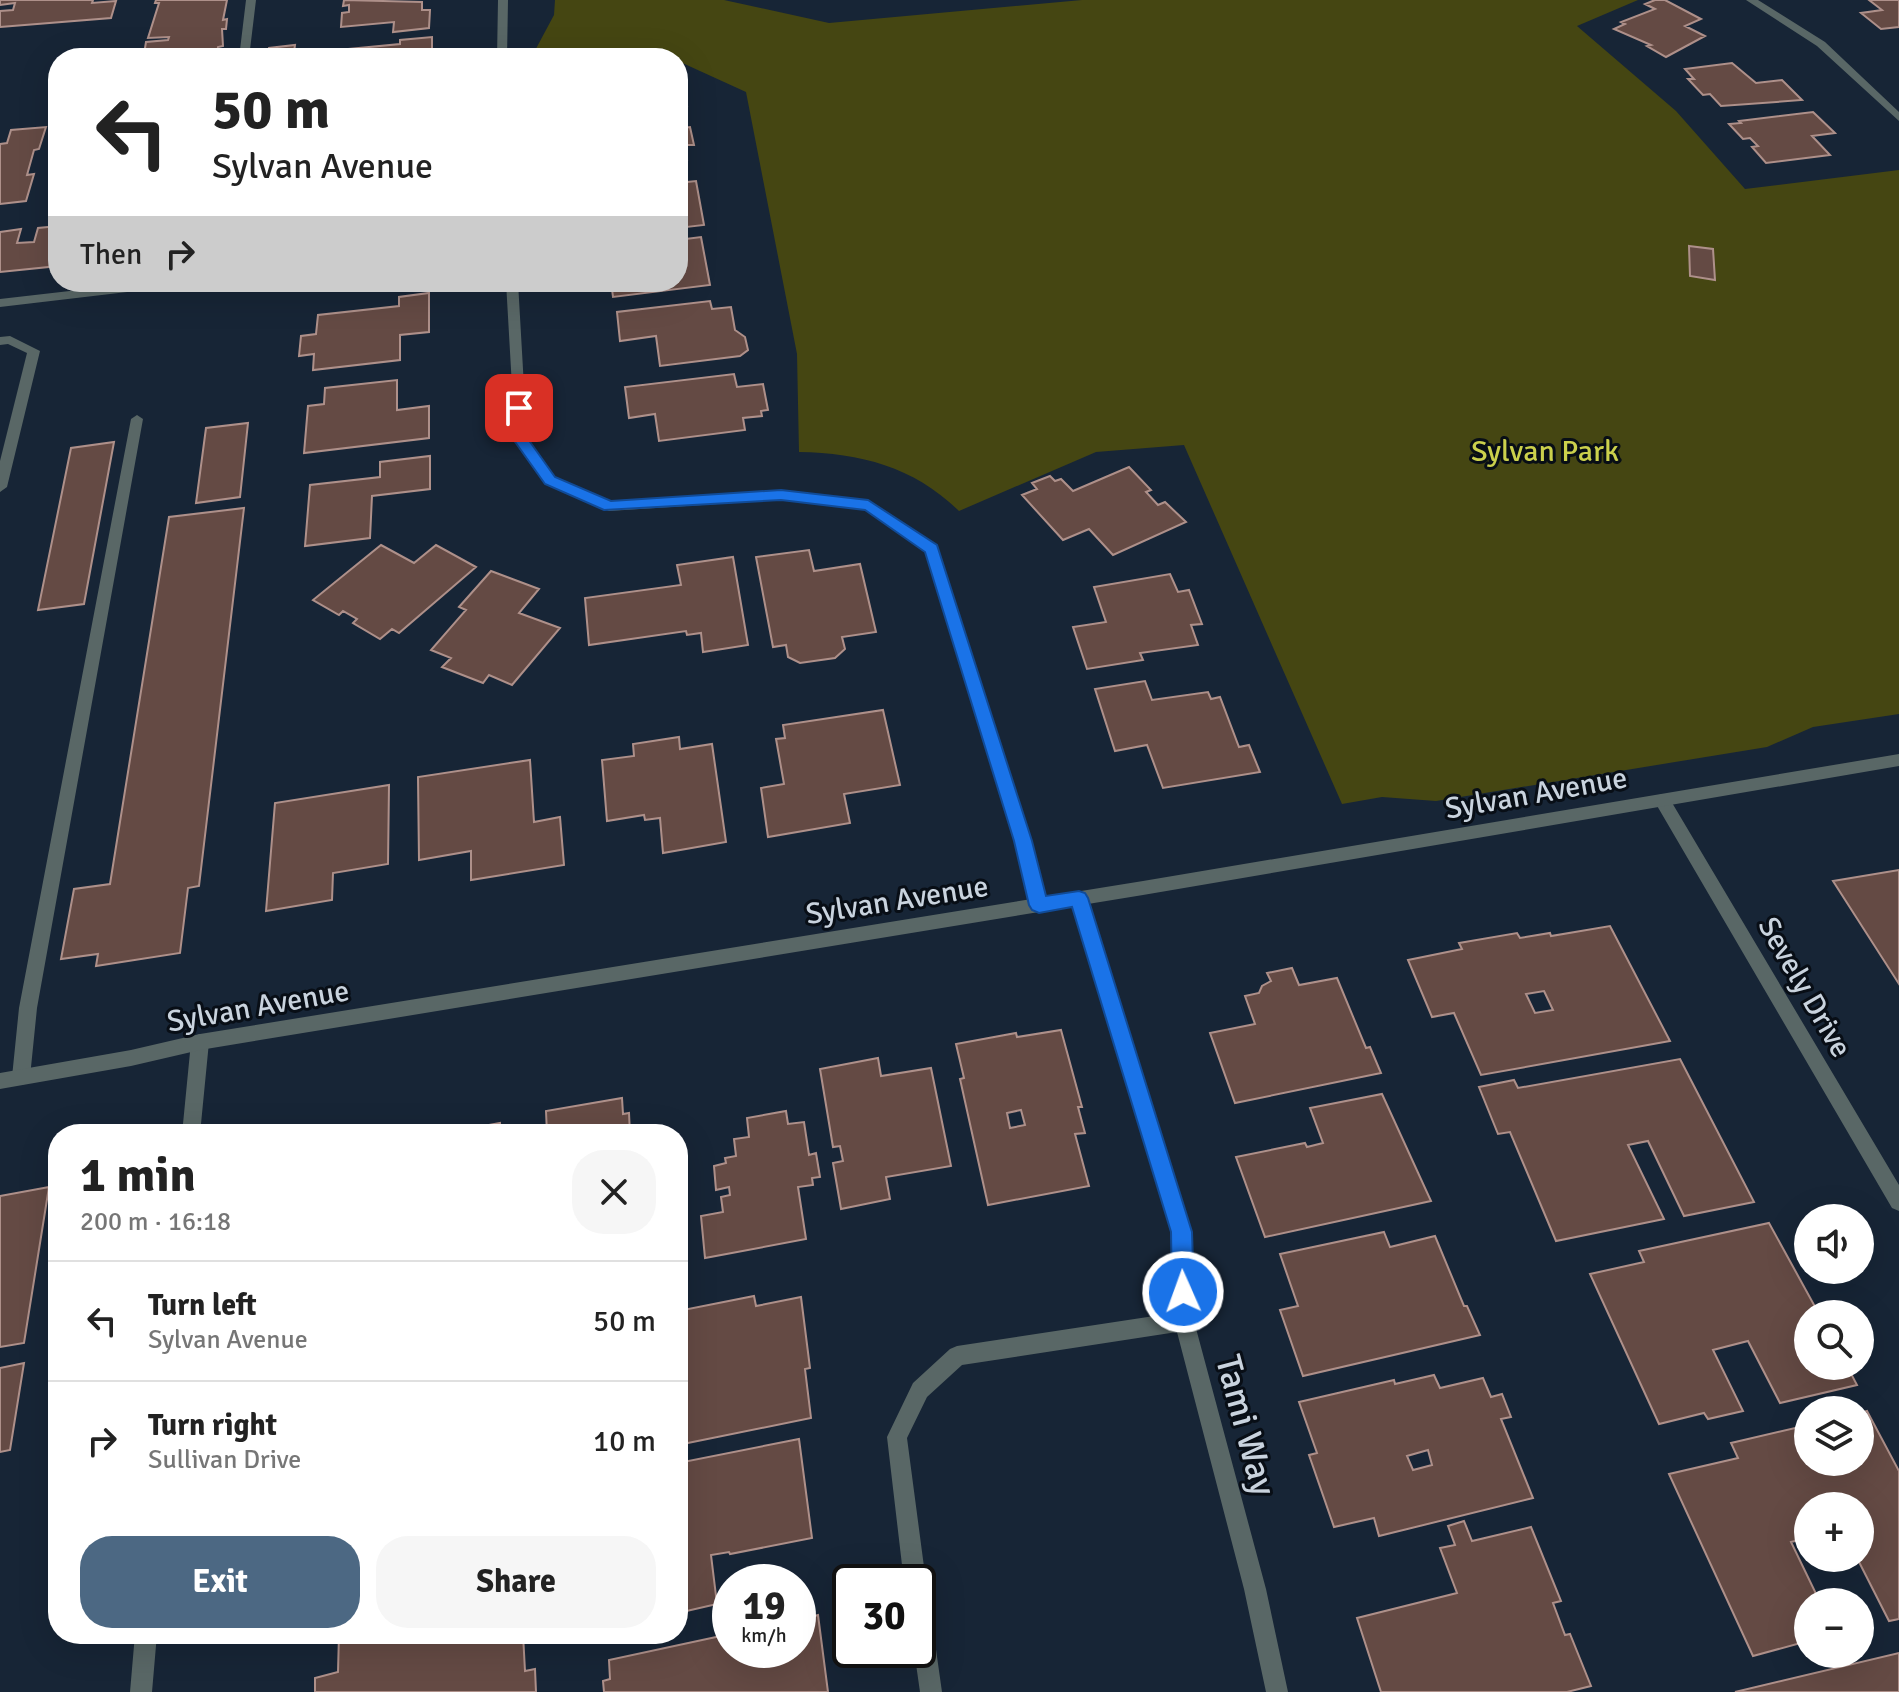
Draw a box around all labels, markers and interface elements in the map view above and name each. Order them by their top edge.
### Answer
text: 50 m [212,75,330,144]
icon: left [80,80,184,184]
text: Sylvan Avenue [212,144,433,189]
icon: right [158,232,202,276]
text: Then [80,236,142,273]
pin [485,374,553,442]
icon: arrive [497,386,541,430]
park label: Sylvan Park [1471,433,1619,470]
street label: Sylvan Avenue [1442,759,1630,828]
street label: Sylvan Avenue [803,868,991,933]
street label: Sevely Drive [1750,911,1860,1064]
street label: Sylvan Avenue [164,972,352,1041]
text: 1 min [80,1146,196,1205]
button: close [572,1150,656,1234]
map controls [1794,1204,1874,1668]
button: sound [1794,1204,1874,1284]
text: 200 m · 16:18 [80,1206,231,1238]
position arrow [1141,1250,1225,1334]
text: Turn left [148,1287,257,1324]
icon: left [80,1299,124,1343]
button: search [1794,1300,1874,1380]
text: 50 m [593,1303,656,1340]
text: Sylvan Avenue [148,1324,308,1356]
street label: Tami Way [1205,1350,1286,1501]
button: layers [1794,1396,1874,1476]
text: Turn right [148,1407,277,1444]
icon: right [80,1419,124,1463]
text: 10 m [593,1423,656,1460]
text: Sullivan Drive [148,1444,301,1476]
button: + [1794,1492,1874,1572]
button: Exit [80,1536,360,1628]
button: Share [376,1536,656,1628]
speed limit sign: 30 [832,1564,936,1668]
text: 19 [742,1581,786,1631]
button: − [1794,1588,1874,1668]
text: km/h [741,1623,787,1648]

